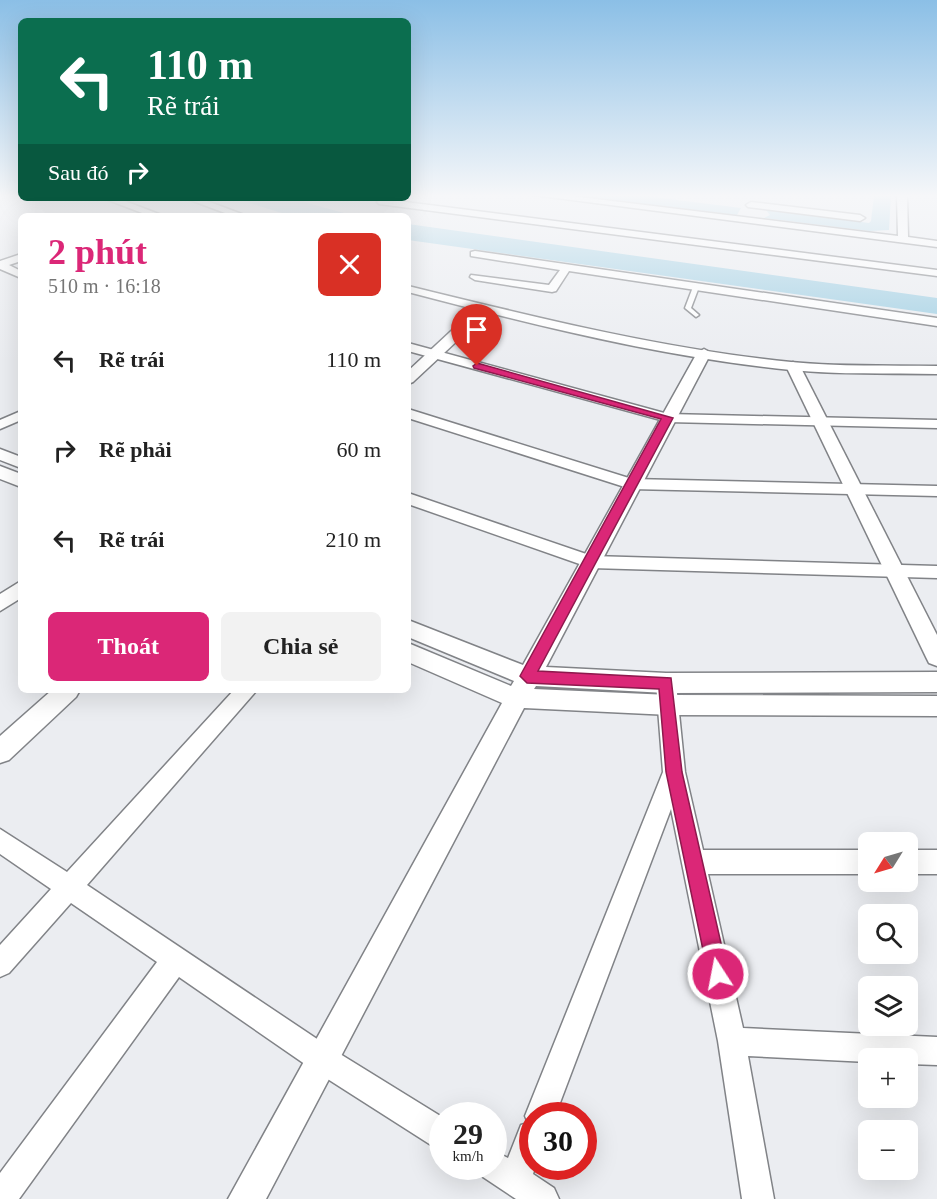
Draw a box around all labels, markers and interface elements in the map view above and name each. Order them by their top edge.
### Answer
icon: left [48,42,126,120]
text: 110 m [147,42,253,88]
text: Rẽ trái [147,91,220,121]
icon: right [121,156,154,189]
text: Sau đó [48,160,109,185]
text: 2 phút [48,232,147,272]
button: close [318,233,381,296]
text: 510 m · 16:18 [48,275,161,297]
pin [451,304,502,366]
icon: arrive [460,313,493,346]
icon: left [48,344,81,377]
text: Rẽ trái [99,347,164,372]
text: 110 m [326,347,381,372]
icon: right [48,434,81,467]
text: Rẽ phải [99,437,172,462]
text: 60 m [336,437,381,462]
icon: left [48,524,81,557]
text: Rẽ trái [99,527,164,552]
text: 210 m [325,527,381,552]
button: Thoát [48,612,209,681]
button: Chia sẻ [221,612,381,681]
north arrow [858,832,918,892]
map controls [858,832,918,1180]
button: search [858,904,918,964]
position arrow [686,942,750,1006]
button: layers [858,976,918,1036]
button: + [858,1048,918,1108]
speed limit sign: 30 [519,1102,597,1180]
text: 29 [453,1117,483,1150]
button: − [858,1120,918,1180]
text: km/h [453,1148,483,1164]

